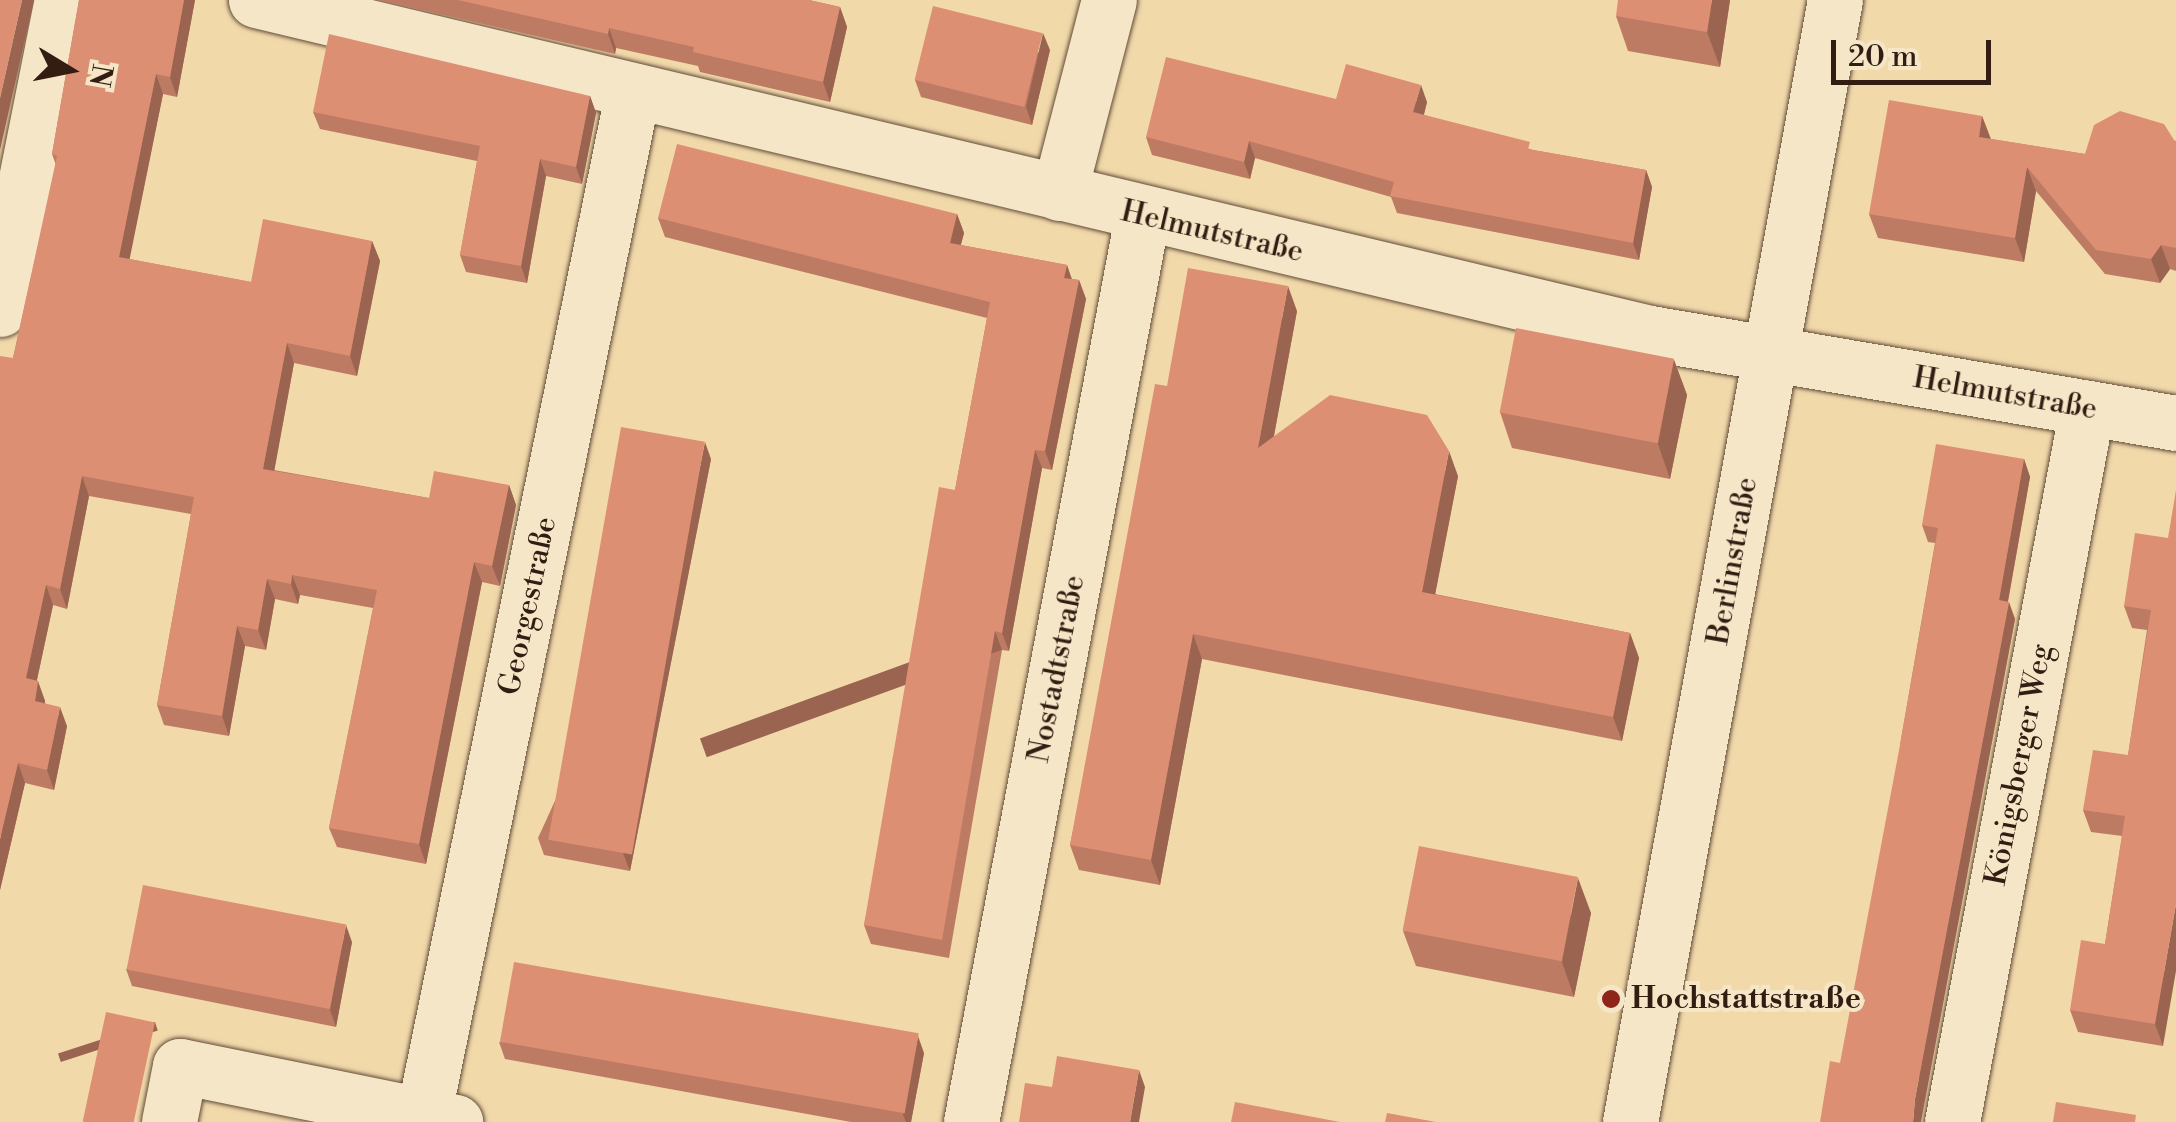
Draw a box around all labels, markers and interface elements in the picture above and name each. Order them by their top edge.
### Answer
north arrow [20,20,120,120]
scale bar [1836,20,1996,82]
text: 20 m [1848,38,1917,76]
text: N [81,61,119,89]
street label: Helmutstraße [1117,194,1307,270]
street label: Helmutstraße [1910,360,2100,428]
street label: Berlinstraße [1701,474,1765,648]
street label: Georgestraße [492,514,564,698]
street label: Nostadtstraße [1021,572,1093,766]
street label: Königsberger Weg [1978,641,2060,889]
place label: Hochstattstraße [1631,981,1861,1017]
marker: Hochstattstraße [1600,988,1622,1010]

